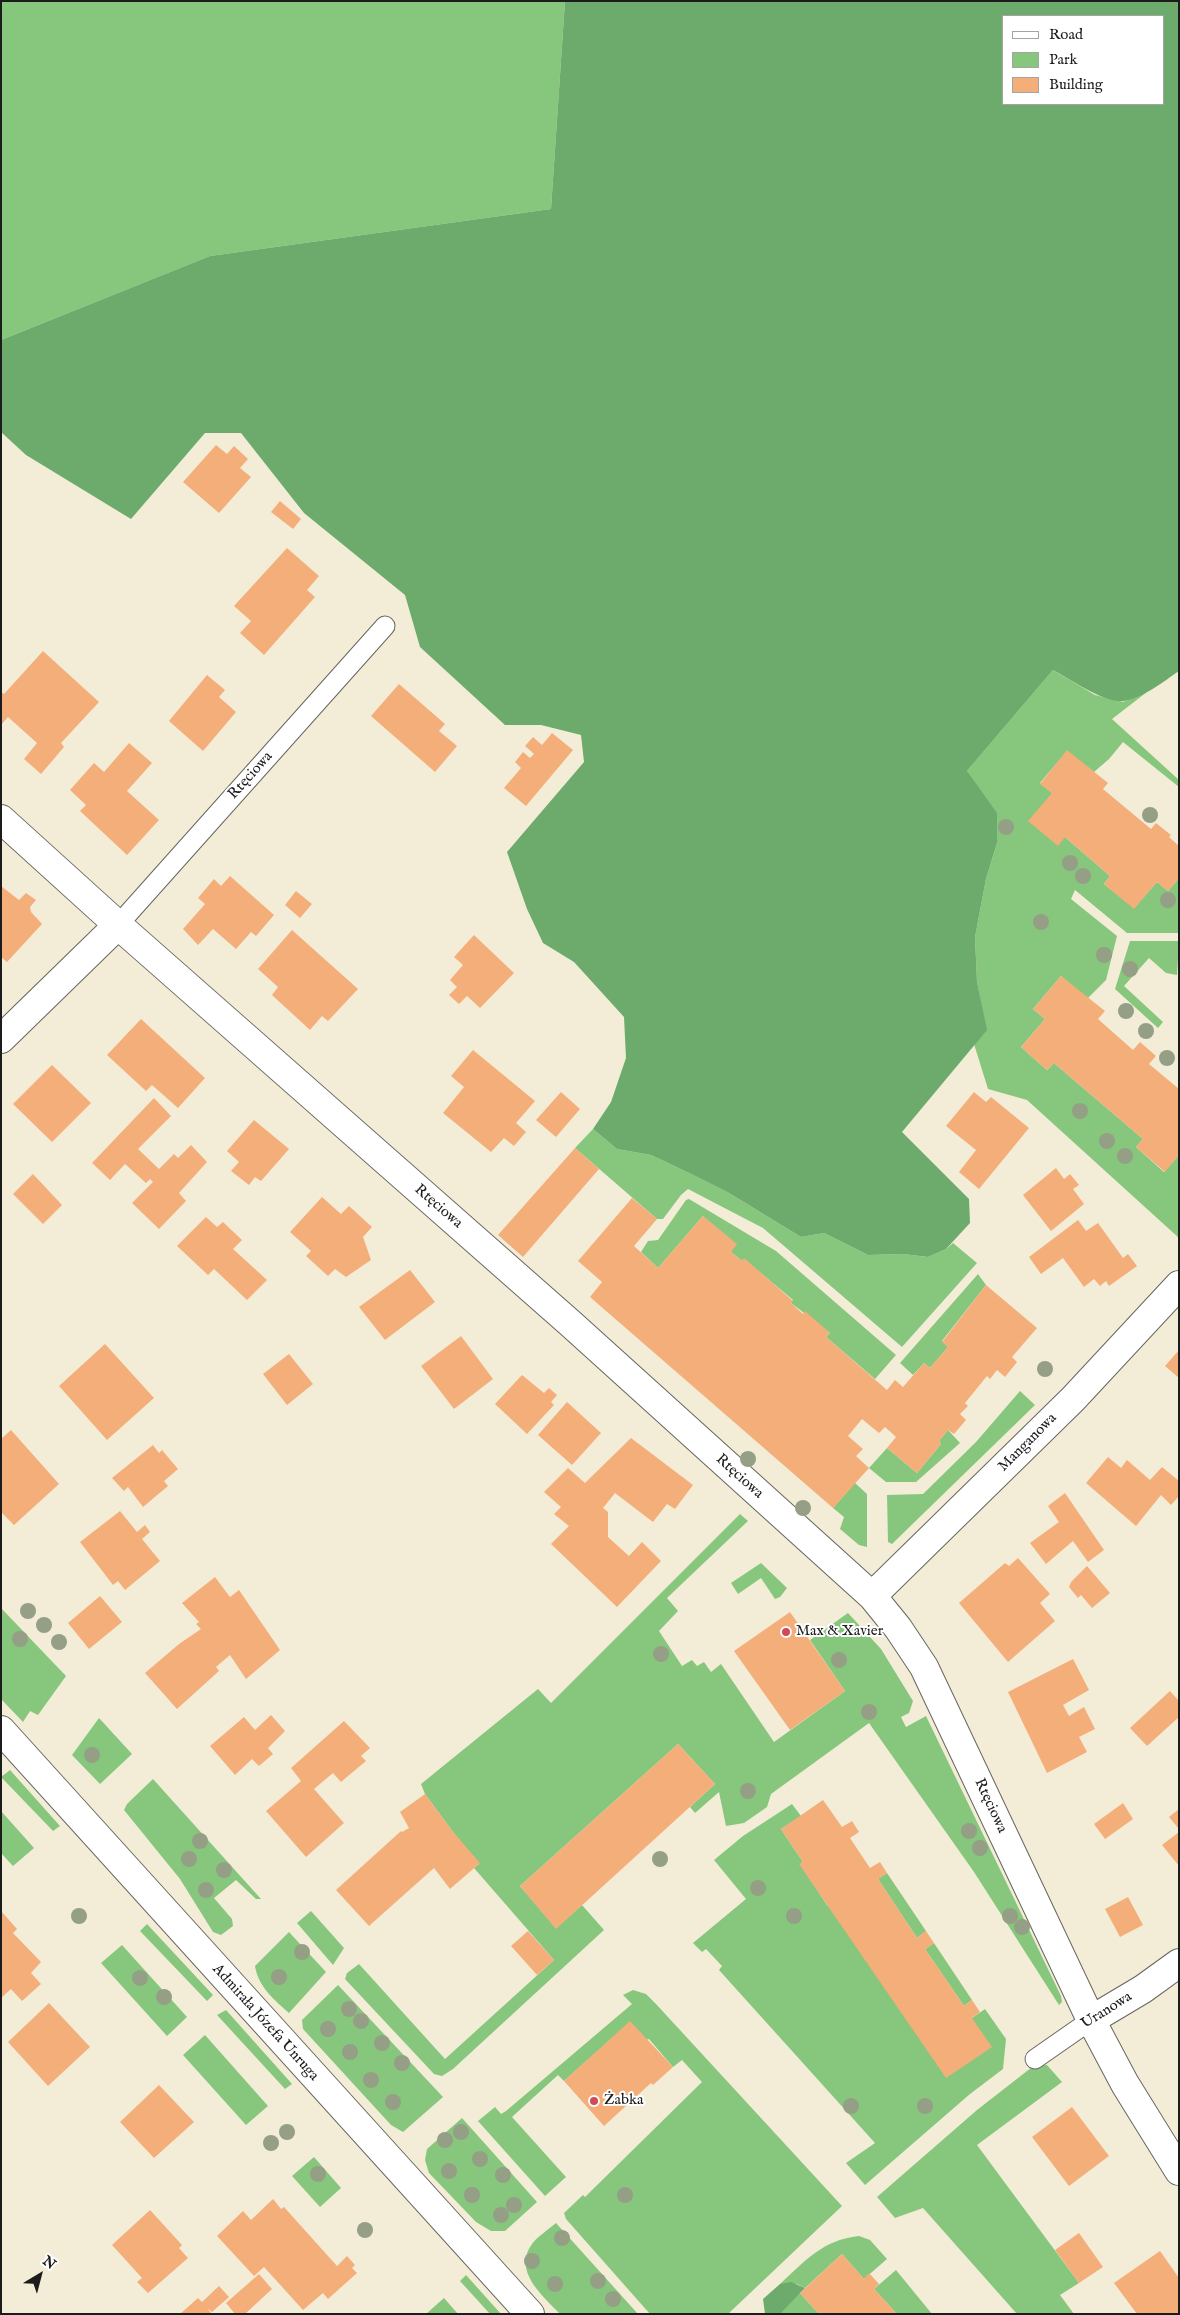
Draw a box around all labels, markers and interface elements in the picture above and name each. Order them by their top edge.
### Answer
legend [1002,15,1165,105]
text: Road [1049,25,1083,44]
text: Park [1049,50,1078,69]
text: Building [1049,75,1103,94]
street label: Rtęciowa [225,748,277,804]
street label: Rtęciowa [410,1181,466,1233]
street label: Manganowa [995,1410,1061,1476]
street label: Rtęciowa [711,1451,767,1503]
place label: Max & Xavier [796,1623,883,1641]
marker: Max & Xavier [780,1626,792,1638]
street label: Rtęciowa [970,1776,1010,1836]
street label: Admirała Józefa Unruga [208,1961,322,2085]
street label: Uranowa [1078,1988,1136,2034]
place label: Żabka [604,2092,643,2110]
marker: Żabka [588,2095,600,2107]
north arrow [15,2250,65,2300]
text: N [39,2252,59,2274]

